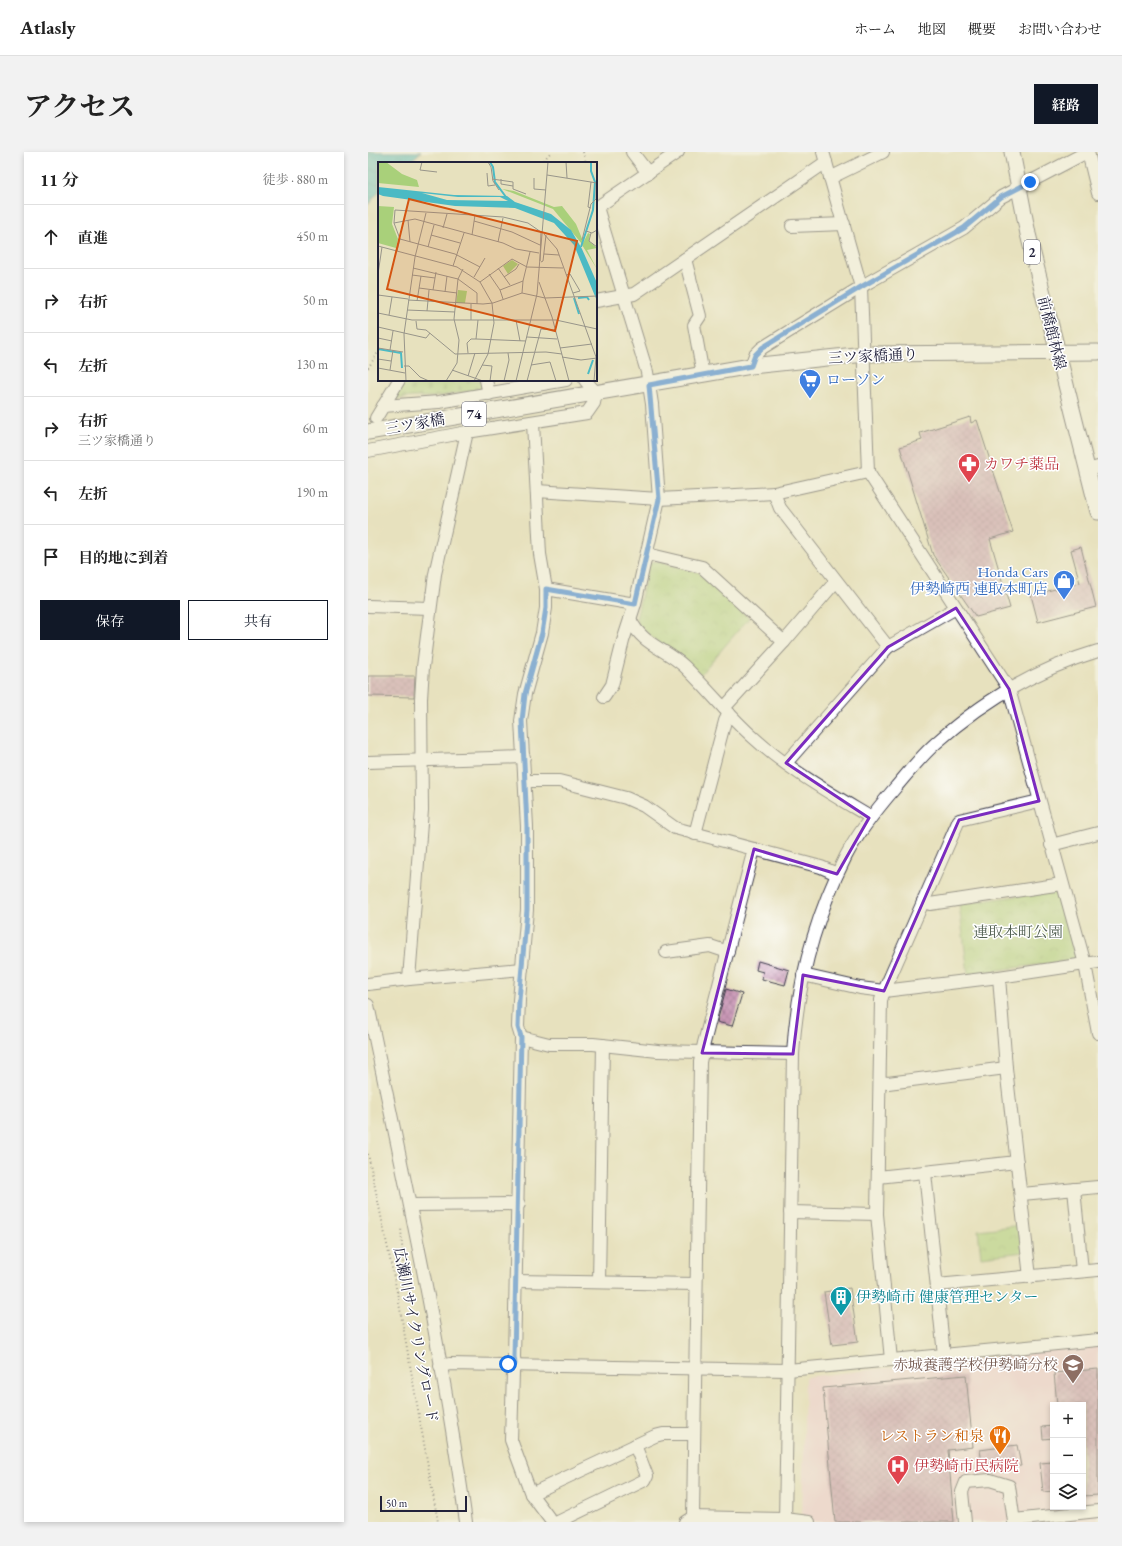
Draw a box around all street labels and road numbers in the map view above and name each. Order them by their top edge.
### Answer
road number: 2 [1024,240,1040,264]
street label: 前橋館林線 [1034,294,1071,372]
street label: 三ツ家橋通り [828,344,918,367]
road number: 74 [462,402,486,426]
street label: 三ツ家橋 [384,409,446,438]
street label: 広瀬川サイクリングロード [390,1246,443,1424]

